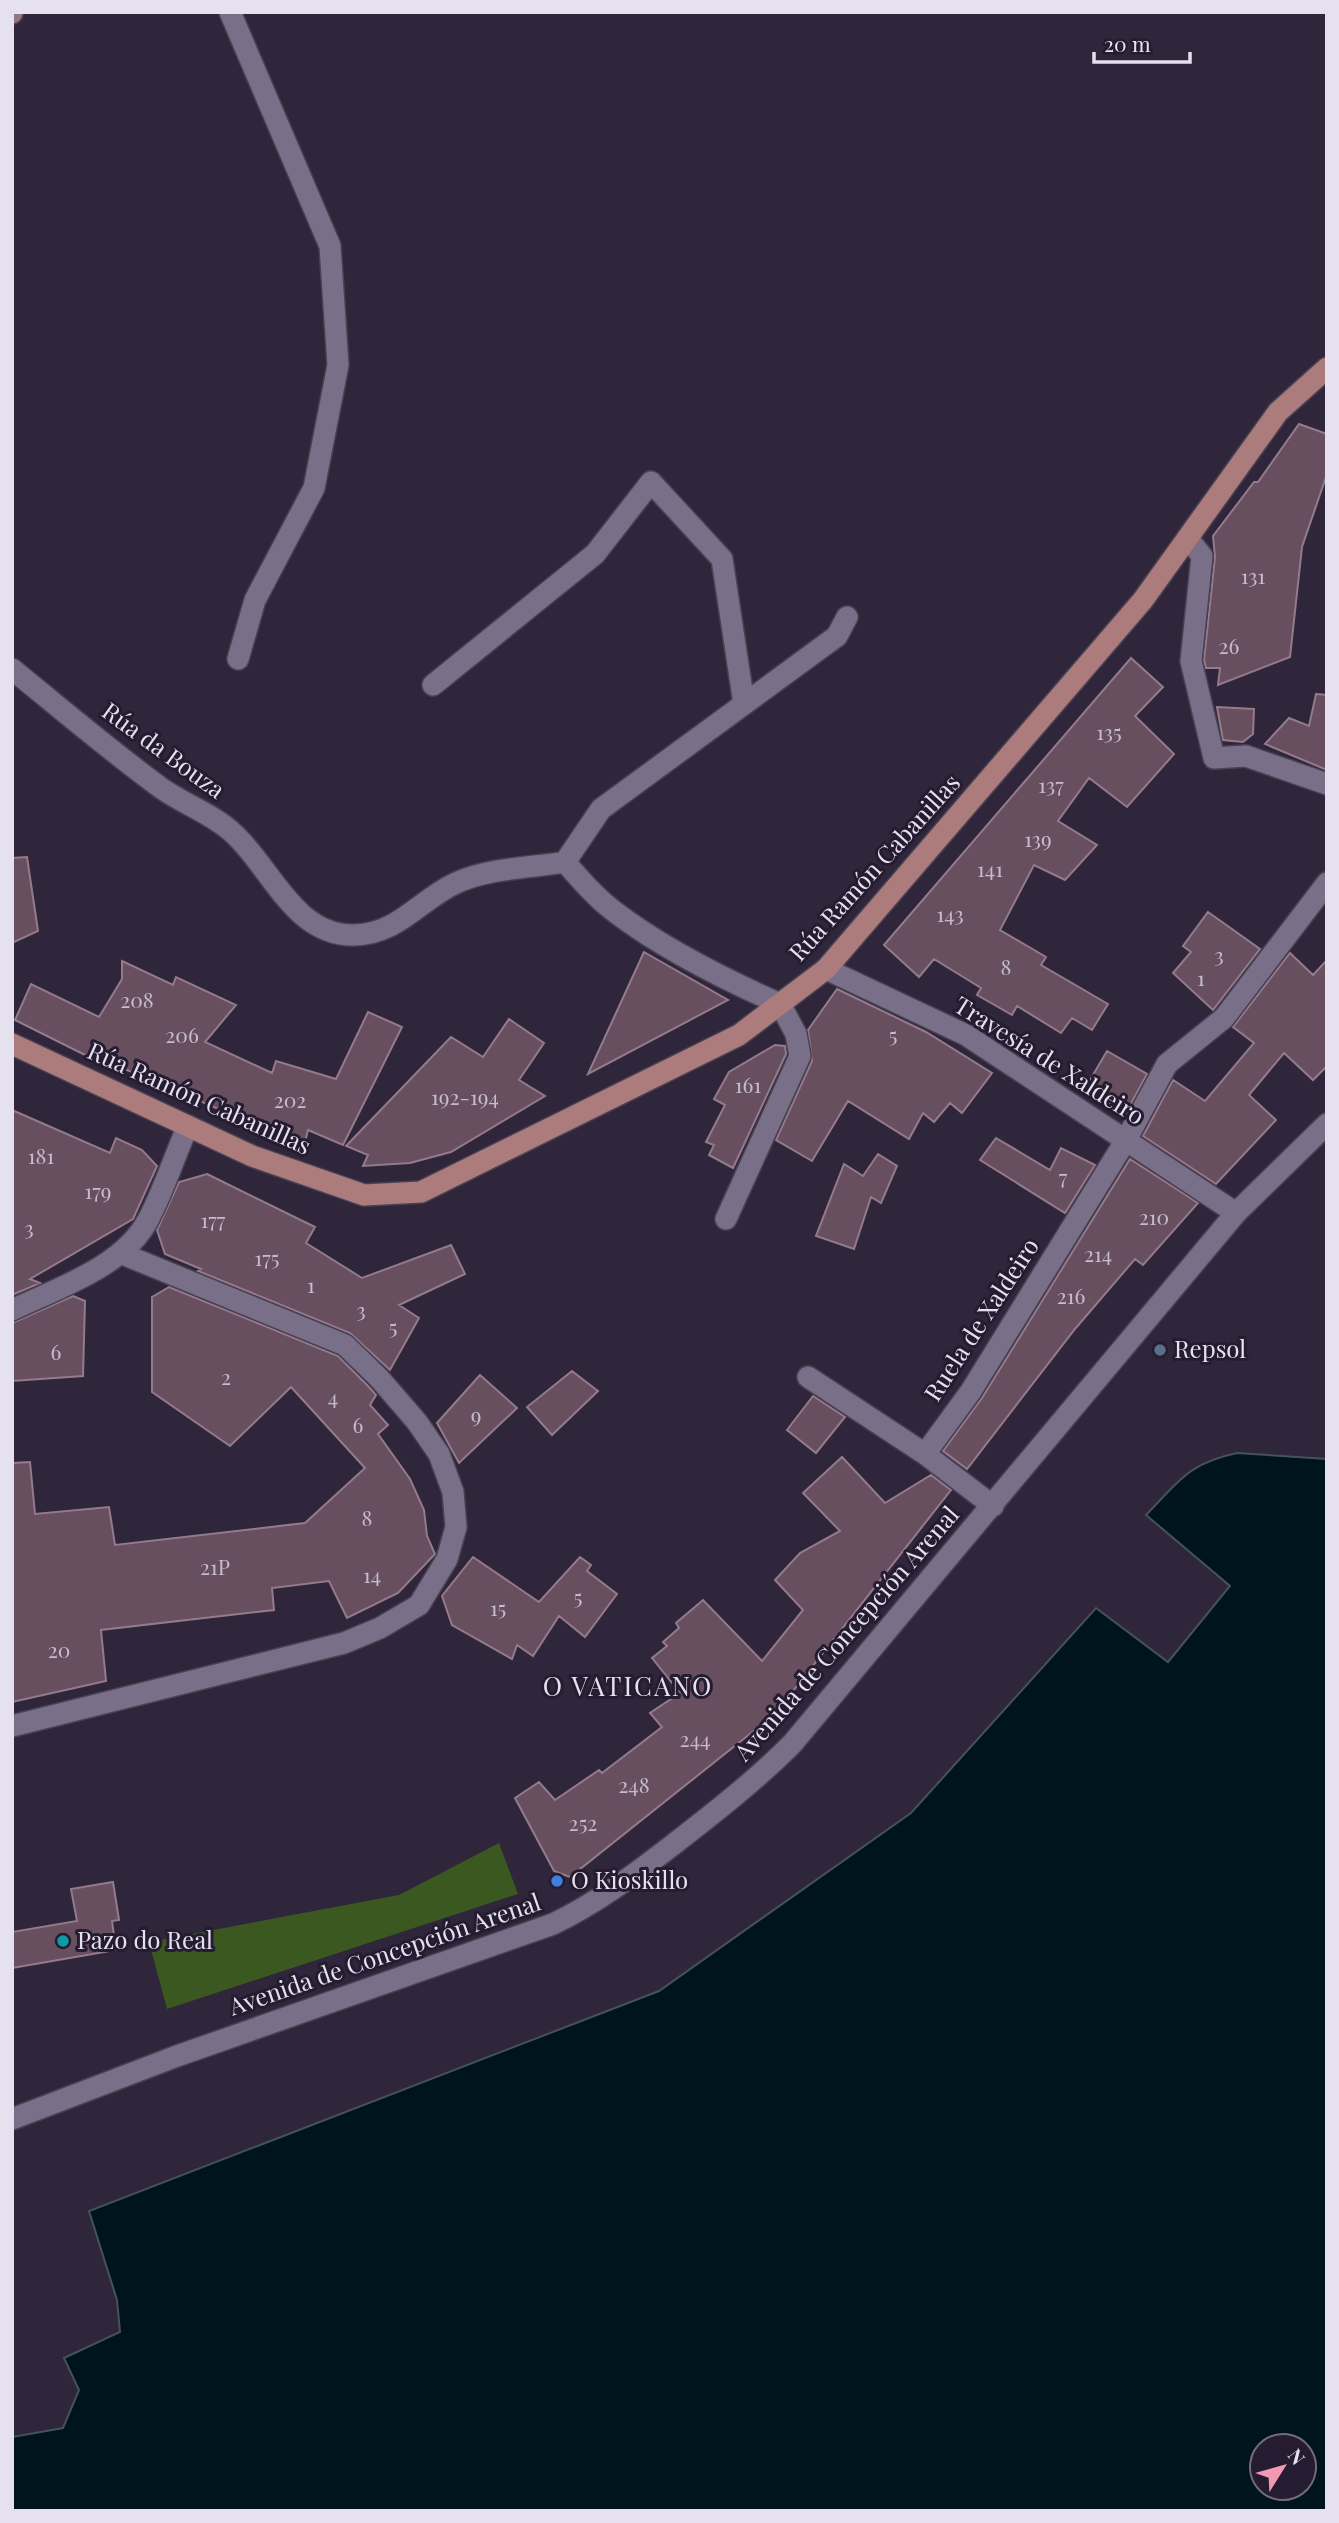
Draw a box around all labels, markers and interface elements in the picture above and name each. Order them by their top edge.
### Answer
scale bar [1094,21,1190,65]
text: 20 m [1104,29,1151,57]
house number: 131 [1241,561,1266,589]
house number: 26 [1219,631,1240,659]
street label: Rúa da Bouza [96,694,232,805]
house number: 135 [1096,717,1122,745]
street label: Rúa Ramón Cabanillas [781,766,966,967]
house number: 137 [1038,770,1064,798]
house number: 139 [1024,824,1052,852]
house number: 141 [977,854,1003,882]
house number: 143 [936,899,964,927]
house number: 3 [1214,940,1224,968]
house number: 8 [1001,952,1011,980]
house number: 1 [1197,963,1205,991]
house number: 208 [120,985,154,1013]
street label: Travesía de Xaldeiro [949,988,1151,1131]
house number: 206 [165,1020,199,1048]
house number: 5 [889,1020,897,1048]
street label: Rúa Ramón Cabanillas [83,1034,316,1161]
house number: 161 [735,1070,761,1098]
house number: 192-194 [431,1082,499,1110]
house number: 202 [274,1085,306,1113]
house number: 181 [28,1141,54,1169]
house number: 7 [1059,1162,1068,1190]
house number: 179 [85,1176,112,1204]
house number: 210 [1139,1202,1169,1230]
house number: 177 [201,1205,226,1233]
house number: 3 [24,1213,34,1241]
street label: Ruela de Xaldeiro [916,1231,1045,1407]
house number: 214 [1084,1239,1112,1267]
house number: 175 [254,1243,280,1271]
house number: 1 [307,1270,315,1298]
house number: 216 [1057,1281,1085,1309]
house number: 3 [356,1295,366,1323]
house number: 5 [389,1312,397,1340]
place label: Repsol [1174,1332,1246,1364]
house number: 6 [51,1337,62,1365]
marker: Repsol [1152,1342,1168,1358]
house number: 2 [221,1362,231,1390]
house number: 4 [328,1382,338,1410]
house number: 9 [471,1400,481,1428]
house number: 6 [353,1410,364,1438]
street label: Avenida de Concepción Arenal [725,1499,965,1768]
house number: 8 [362,1503,372,1531]
house number: 21P [200,1552,230,1580]
house number: 14 [363,1560,381,1588]
house number: 5 [574,1582,582,1610]
house number: 15 [490,1593,506,1621]
house number: 20 [48,1635,70,1663]
district label: O VATICANO [543,1668,713,1703]
house number: 244 [680,1724,710,1752]
house number: 248 [618,1770,650,1798]
house number: 252 [569,1808,597,1836]
place label: O Kioskillo [571,1863,688,1895]
marker: O Kioskillo [549,1873,565,1889]
street label: Avenida de Concepción Arenal [223,1885,545,2022]
place label: Pazo do Real [77,1923,213,1955]
marker: Pazo do Real [55,1933,71,1949]
north arrow [1248,2432,1318,2502]
text: N [1283,2443,1312,2470]

